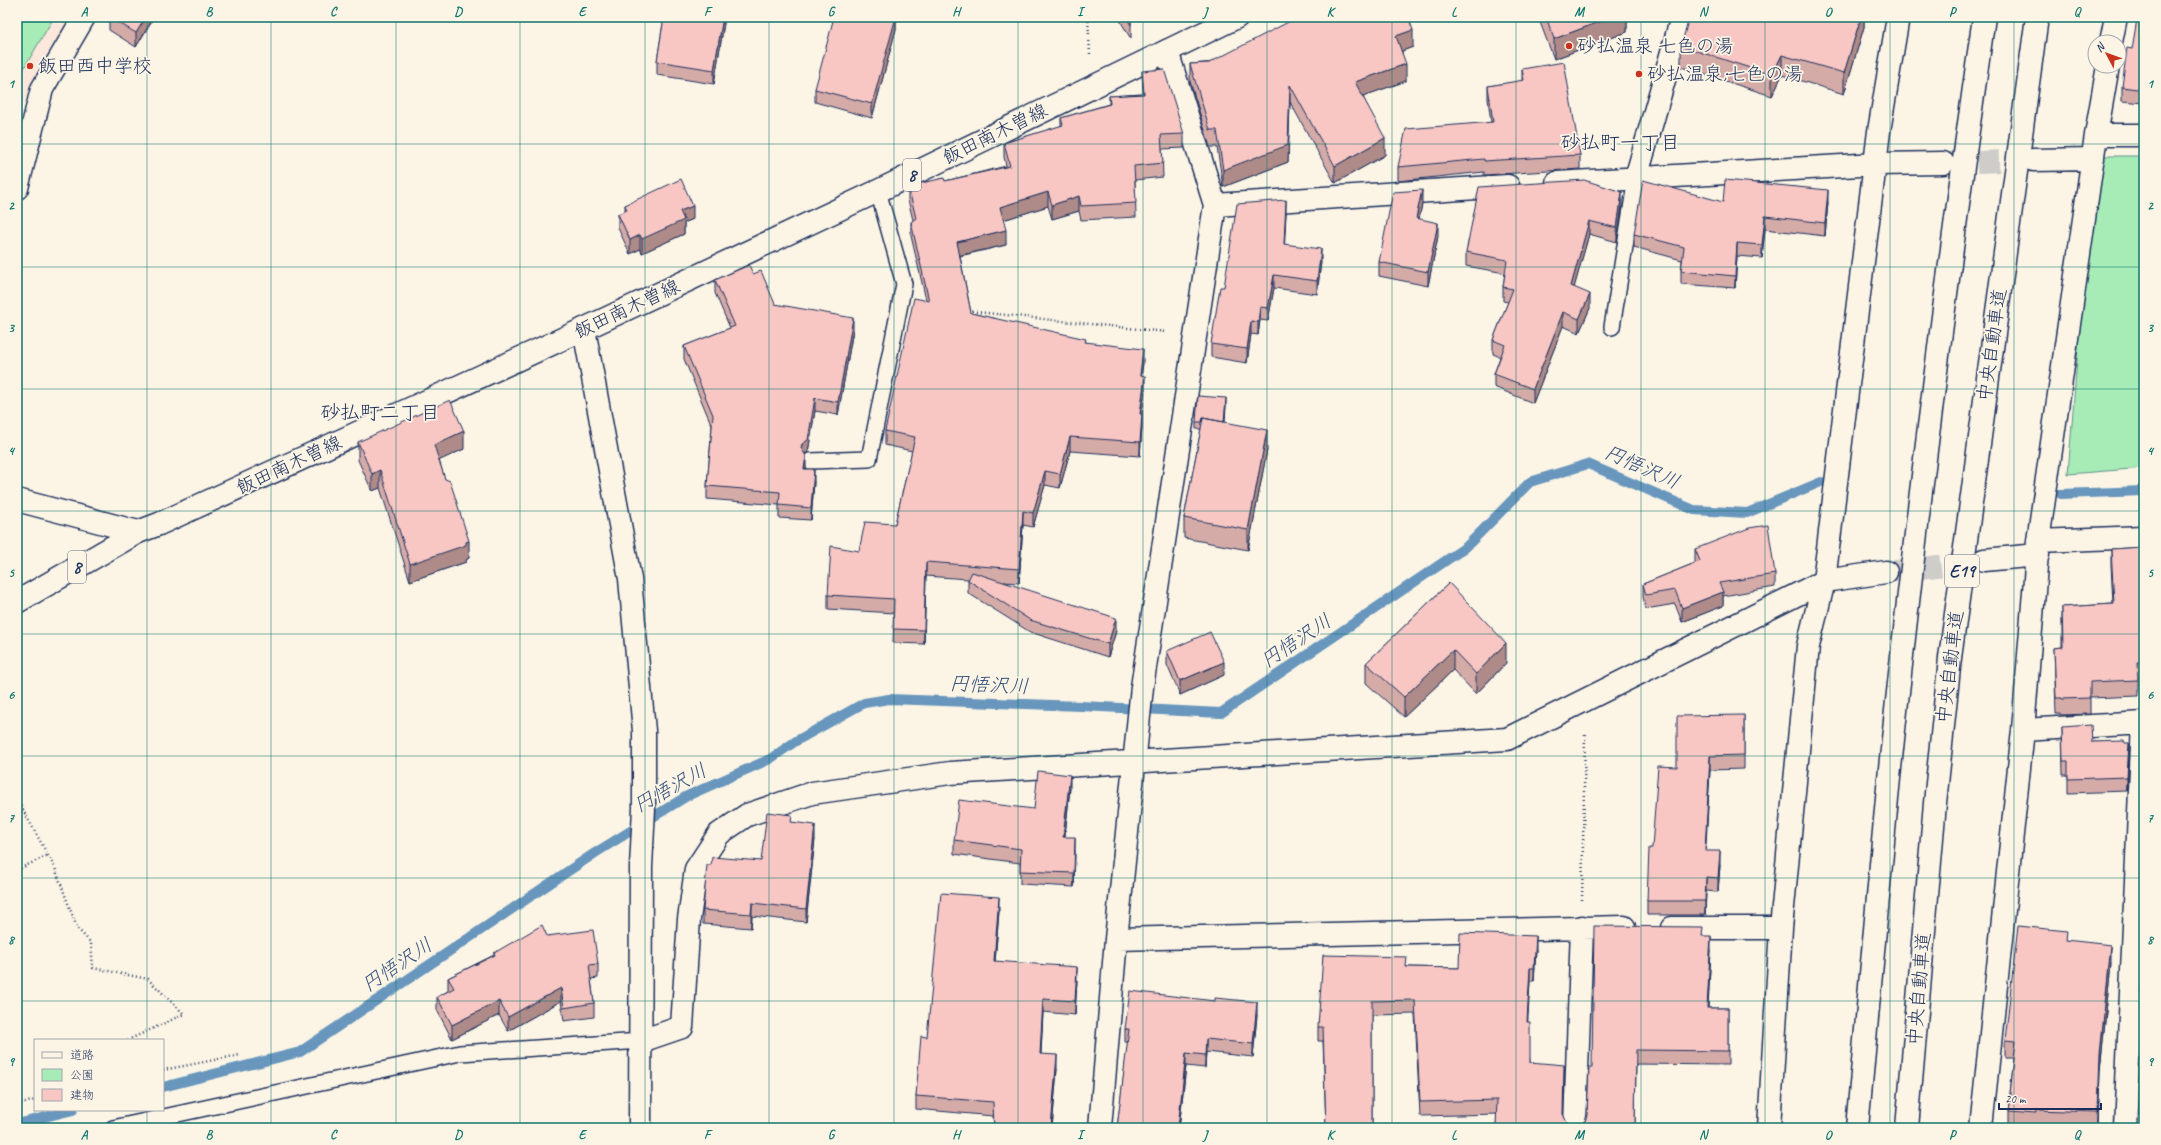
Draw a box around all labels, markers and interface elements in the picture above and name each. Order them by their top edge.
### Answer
text: A [81,4,89,20]
text: B [206,4,214,20]
text: C [330,4,338,20]
text: D [454,4,463,20]
text: E [579,4,588,20]
text: F [704,4,713,20]
text: G [828,4,836,20]
text: H [952,4,962,20]
text: I [1077,4,1086,20]
text: J [1202,4,1209,20]
text: K [1327,4,1337,20]
text: L [1451,4,1458,20]
text: M [1574,4,1585,20]
text: N [1699,4,1710,20]
text: O [1825,4,1834,20]
text: P [1949,4,1958,20]
text: Q [2074,4,2082,20]
place label: 砂払温泉 七色の湯 [1577,34,1734,58]
north arrow [2087,34,2127,74]
text: N [2092,39,2108,55]
marker: 砂払温泉 七色の湯 [1564,41,1574,51]
place label: 飯田西中学校 [38,54,152,78]
marker: 飯田西中学校 [25,61,35,71]
place label: 砂払温泉;七色の湯 [1647,62,1803,86]
marker: 砂払温泉;七色の湯 [1634,69,1644,79]
text: 1 [8,76,16,92]
text: 1 [2147,76,2155,92]
street label: 飯田南木曽線 [939,98,1051,170]
district label: 砂払町一丁目 [1560,130,1680,155]
road number: 8 [903,159,921,191]
text: 2 [8,198,15,214]
text: 2 [2147,198,2154,214]
street label: 飯田南木曽線 [570,274,684,344]
street label: 中央自動車道 [1972,287,2012,403]
text: 3 [8,320,15,336]
text: 3 [2147,320,2154,336]
district label: 砂払町二丁目 [320,400,440,425]
street label: 飯田南木曽線 [232,430,346,500]
water label: 円悟沢川 [1600,439,1684,495]
text: 4 [8,443,16,459]
text: 4 [2147,443,2155,459]
road number: 8 [68,551,86,583]
road number: E19 [1945,555,1979,587]
text: 5 [8,565,15,581]
text: 5 [2147,565,2154,581]
water label: 円悟沢川 [1256,608,1336,674]
street label: 中央自動車道 [1931,609,1969,725]
water label: 円悟沢川 [949,671,1029,699]
text: 6 [8,687,15,703]
text: 6 [2147,687,2154,703]
water label: 円悟沢川 [629,758,711,818]
text: 7 [8,810,15,826]
text: 7 [2147,810,2154,826]
street label: 中央自動車道 [1902,931,1936,1047]
text: 8 [8,932,16,948]
water label: 円悟沢川 [357,932,437,998]
text: 8 [2147,932,2155,948]
legend [34,1039,164,1111]
text: 道路 [70,1047,94,1063]
text: 9 [8,1054,15,1070]
text: 9 [2147,1054,2154,1070]
text: 公園 [70,1067,94,1083]
scale bar [1999,1085,2101,1111]
text: 建物 [70,1087,94,1103]
text: 20 m [2005,1091,2027,1107]
text: A [81,1127,89,1143]
text: B [206,1127,214,1143]
text: C [330,1127,338,1143]
text: D [454,1127,463,1143]
text: E [579,1127,588,1143]
text: F [704,1127,713,1143]
text: G [828,1127,836,1143]
text: H [952,1127,962,1143]
text: I [1077,1127,1086,1143]
text: J [1202,1127,1209,1143]
text: K [1327,1127,1337,1143]
text: L [1451,1127,1458,1143]
text: M [1574,1127,1585,1143]
text: N [1699,1127,1710,1143]
text: O [1825,1127,1834,1143]
text: P [1949,1127,1958,1143]
text: Q [2074,1127,2082,1143]

